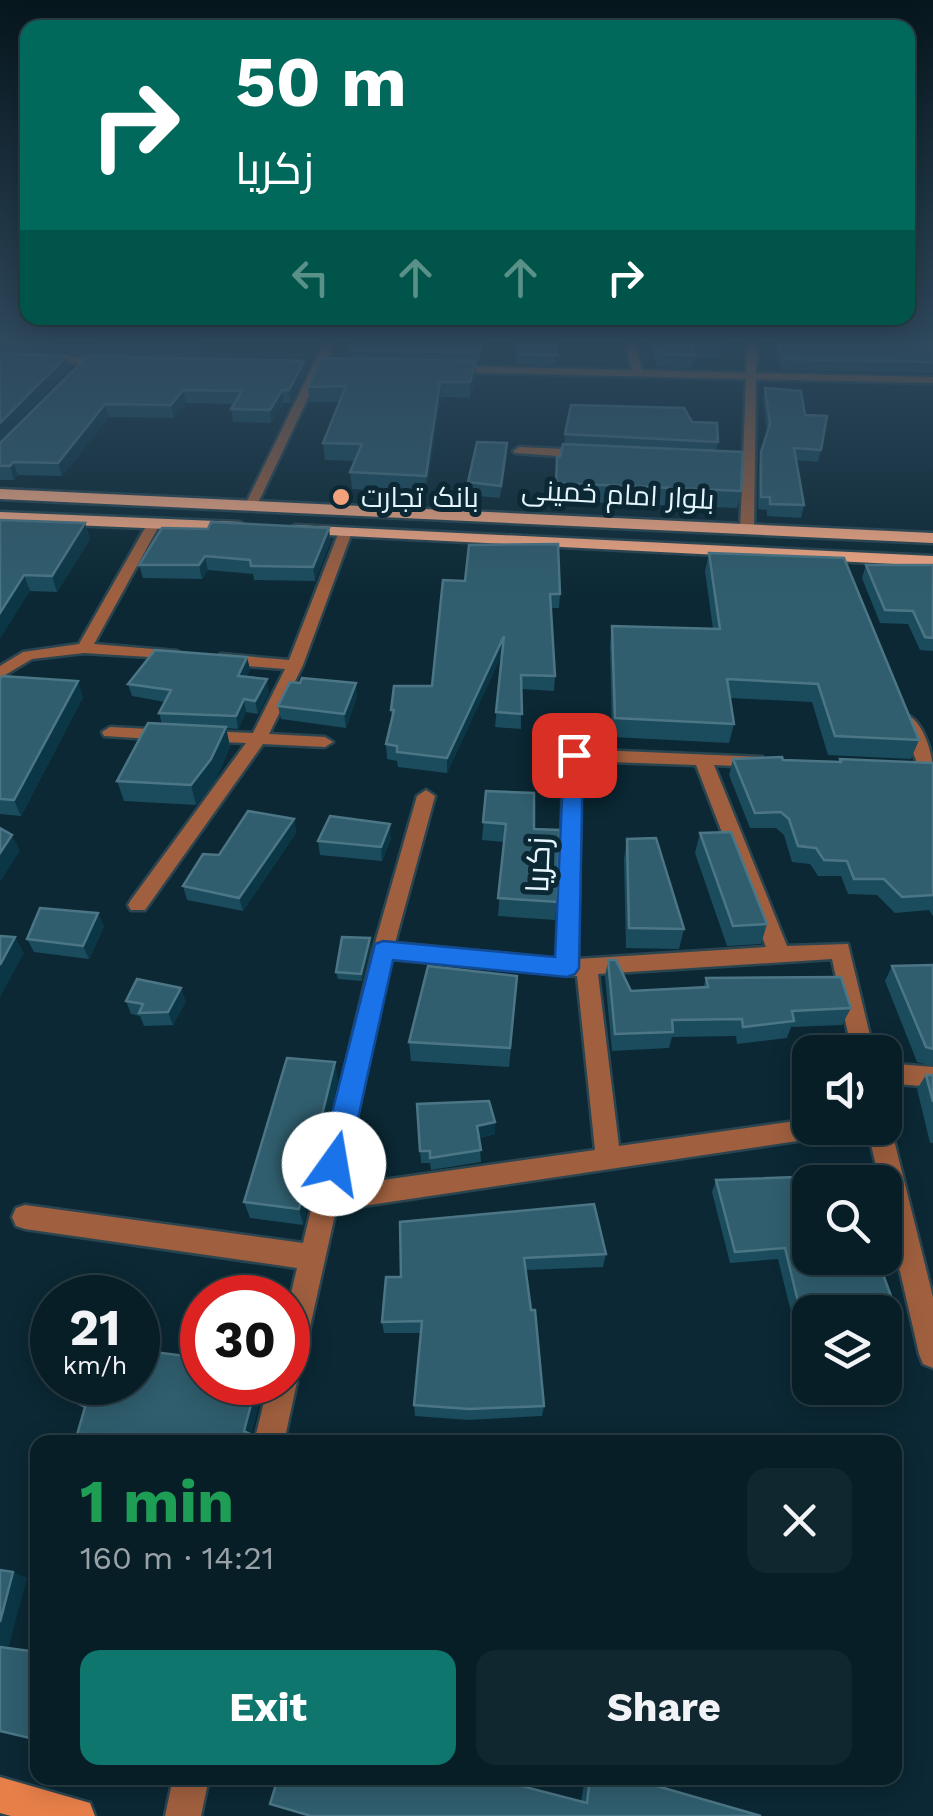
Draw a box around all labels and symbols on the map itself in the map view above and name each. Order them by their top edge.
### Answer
street label: بلوار امام خمینی [520,473,715,519]
place label: بانک تجارت [361,481,479,514]
marker: بانک تجارت [330,486,352,508]
pin [532,713,617,798]
street label: زکریا [518,836,558,894]
position arrow [282,1112,386,1216]
speed limit sign: 30 [180,1275,310,1405]

